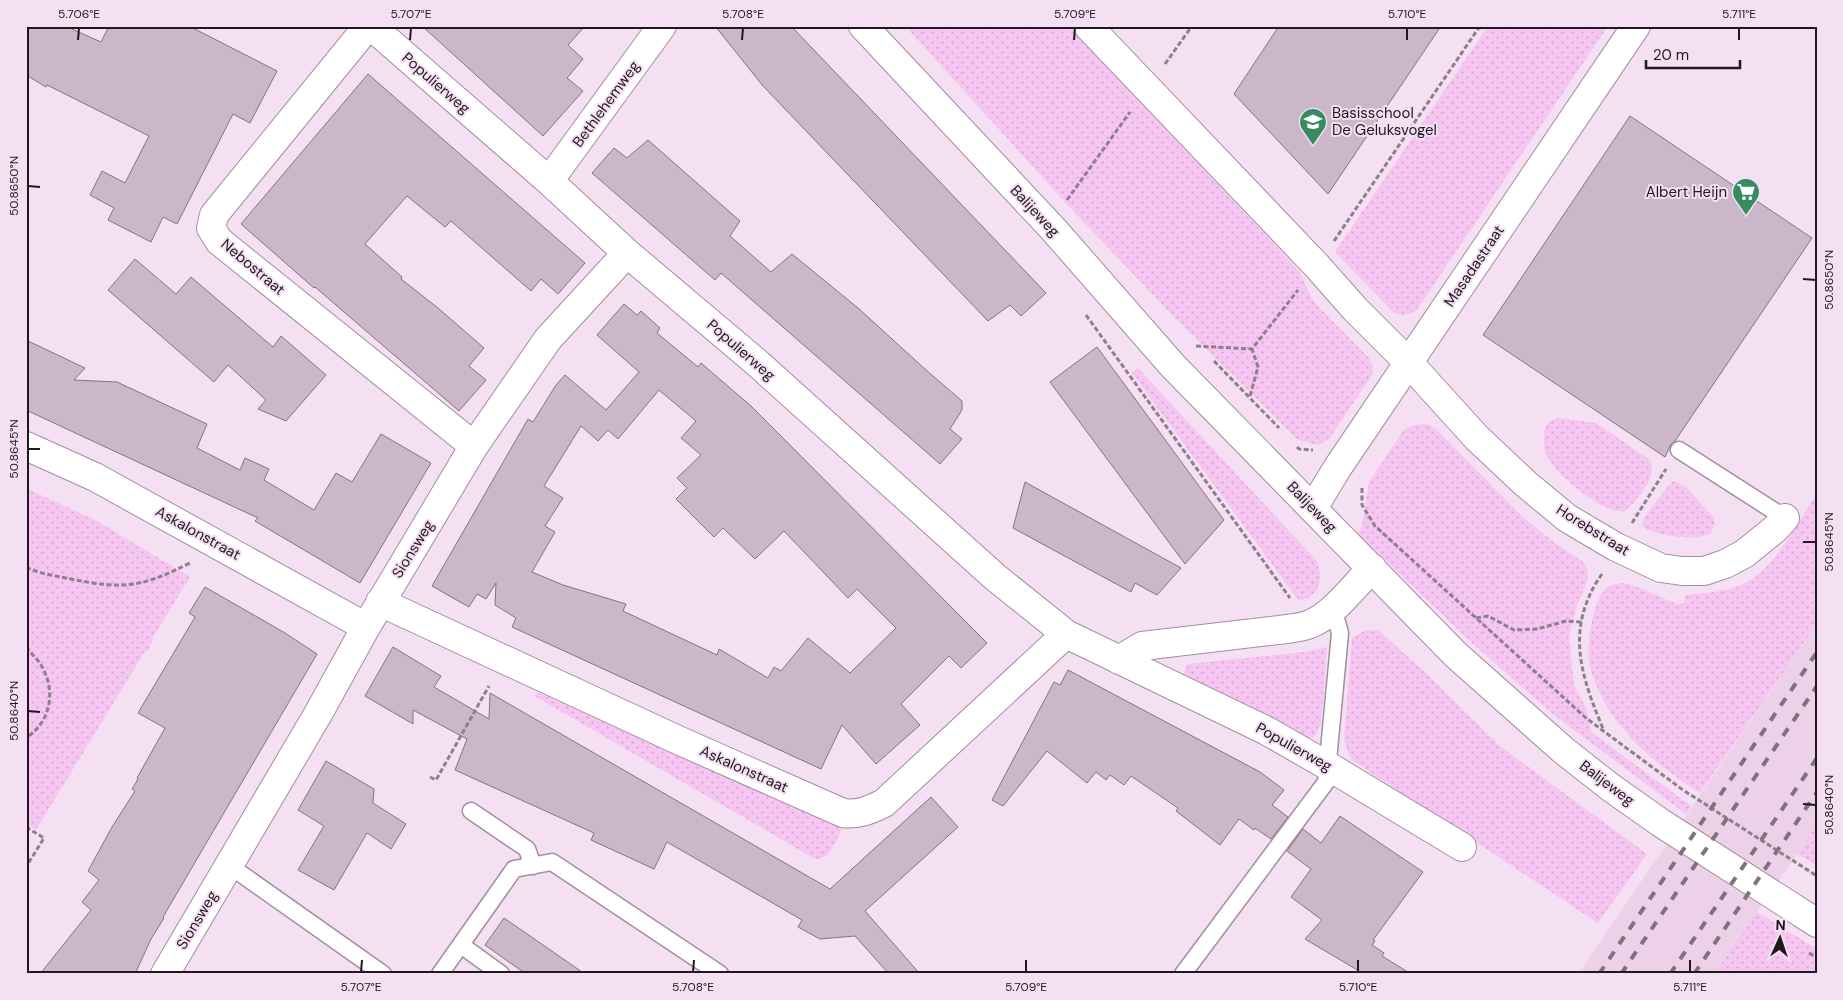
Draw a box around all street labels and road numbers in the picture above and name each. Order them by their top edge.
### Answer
street label: Populierweg [398,48,474,118]
street label: Bethlehemweg [568,57,644,151]
street label: Balijeweg [1006,181,1064,241]
street label: Masadastraat [1439,221,1509,311]
street label: Nebostraat [217,234,289,300]
street label: Populierweg [703,315,779,385]
street label: Balijeweg [1283,477,1341,537]
street label: Horebstraat [1553,500,1634,561]
street label: Askalonstraat [152,501,244,565]
street label: Sionsweg [387,516,439,582]
street label: Populierweg [1252,718,1336,776]
street label: Askalonstraat [697,741,791,797]
street label: Balijeweg [1575,756,1639,810]
street label: Sionsweg [172,887,222,953]

